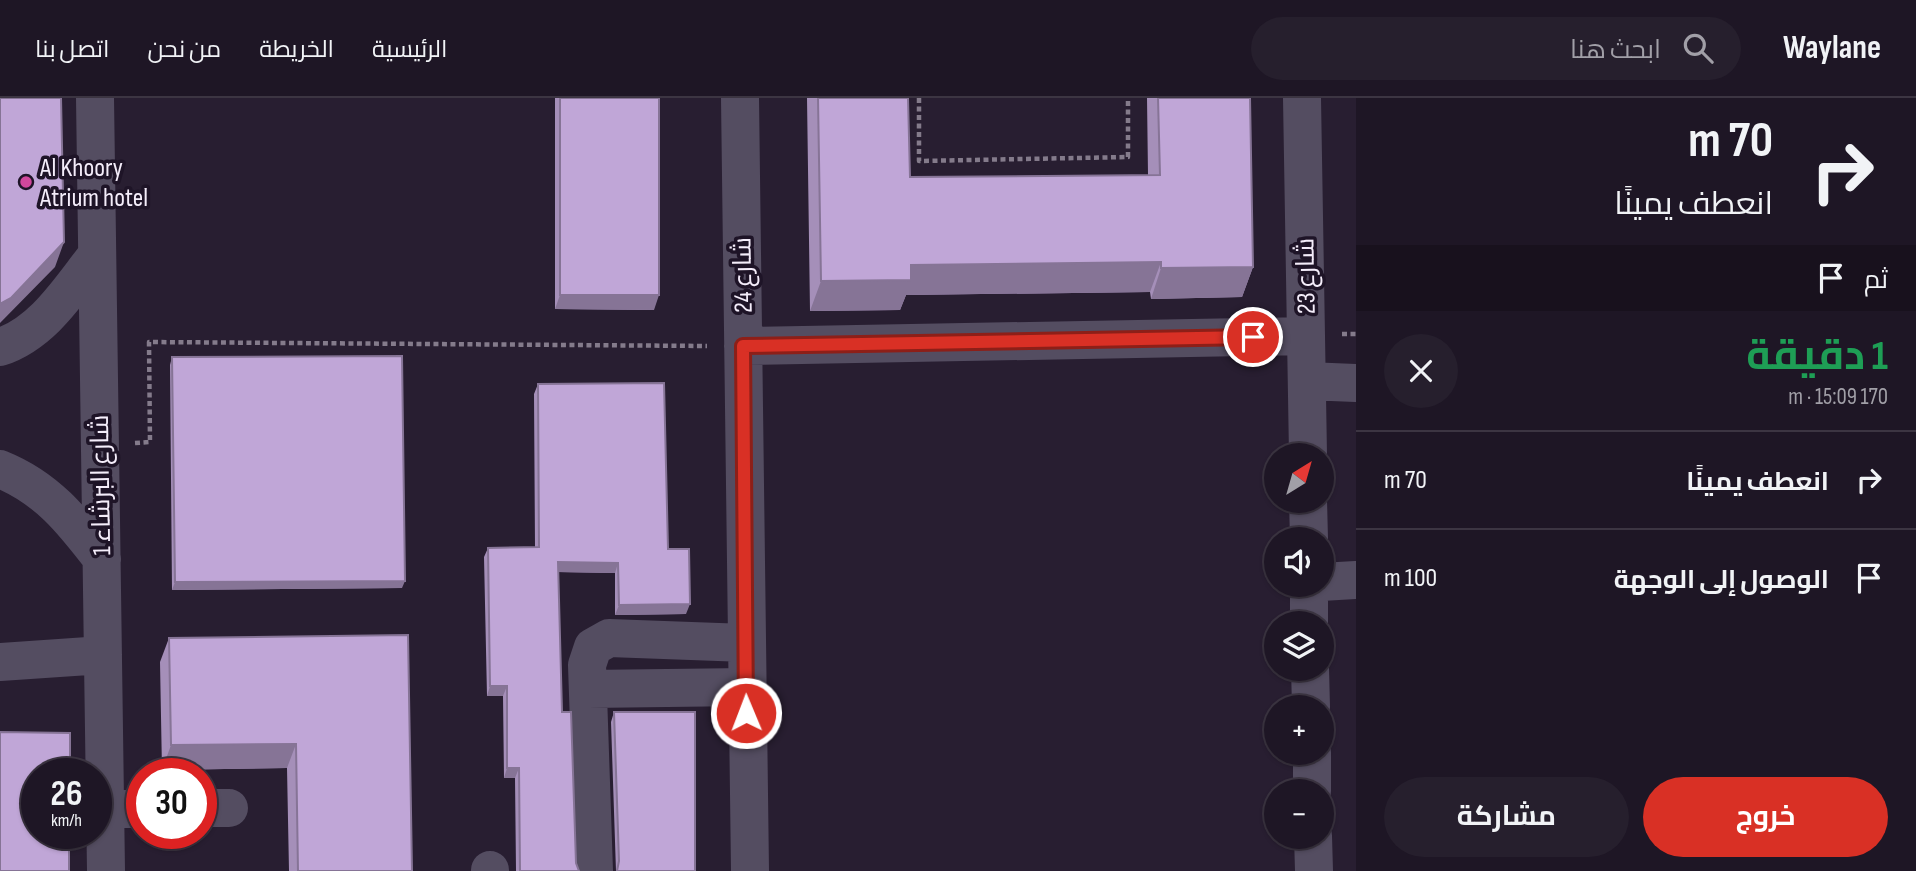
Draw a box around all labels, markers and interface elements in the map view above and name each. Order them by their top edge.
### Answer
search box [1251,17,1741,80]
text: Waylane [1783,28,1881,68]
icon: search [1679,29,1717,67]
text: اتصل بنا [35,35,109,64]
text: من نحن [147,35,221,64]
text: الخريطة [259,35,334,64]
text: الرئيسية [372,35,447,64]
text: ابحث هنا [1570,35,1661,66]
text: 70 m [1688,112,1773,171]
icon: right [1797,126,1888,217]
place label: Al Khoory Atrium hotel [39,153,148,214]
marker: Al Khoory Atrium hotel [18,174,34,190]
text: انعطف يمينًا [1614,185,1773,224]
street label: شارع 24 [727,237,760,313]
street label: شارع 23 [1290,238,1323,314]
icon: arrive [1812,259,1850,297]
text: ثم [1864,265,1888,296]
pin [1223,307,1283,367]
icon: arrive [1234,318,1272,356]
text: 1 دقيقة [1746,331,1888,382]
button: close [1384,334,1458,408]
text: 170 m · 15:09 [1788,383,1888,411]
street label: شارع البرشاء 1 [85,414,118,556]
north arrow [1264,443,1334,513]
map controls [1264,443,1334,849]
icon: right [1850,461,1888,499]
text: 70 m [1384,465,1427,496]
text: انعطف يمينًا [1686,467,1829,498]
button: sound [1264,527,1334,597]
icon: arrive [1850,559,1888,597]
text: 100 m [1384,563,1437,594]
text: الوصول إلى الوجهة [1614,565,1829,596]
button: layers [1264,611,1334,681]
position arrow [709,676,783,750]
button: + [1264,695,1334,765]
speed limit sign: 30 [126,758,217,849]
text: 26 [51,773,82,816]
button: مشاركة [1384,777,1629,857]
button: خروج [1643,777,1888,857]
button: − [1264,779,1334,849]
text: km/h [51,810,82,831]

